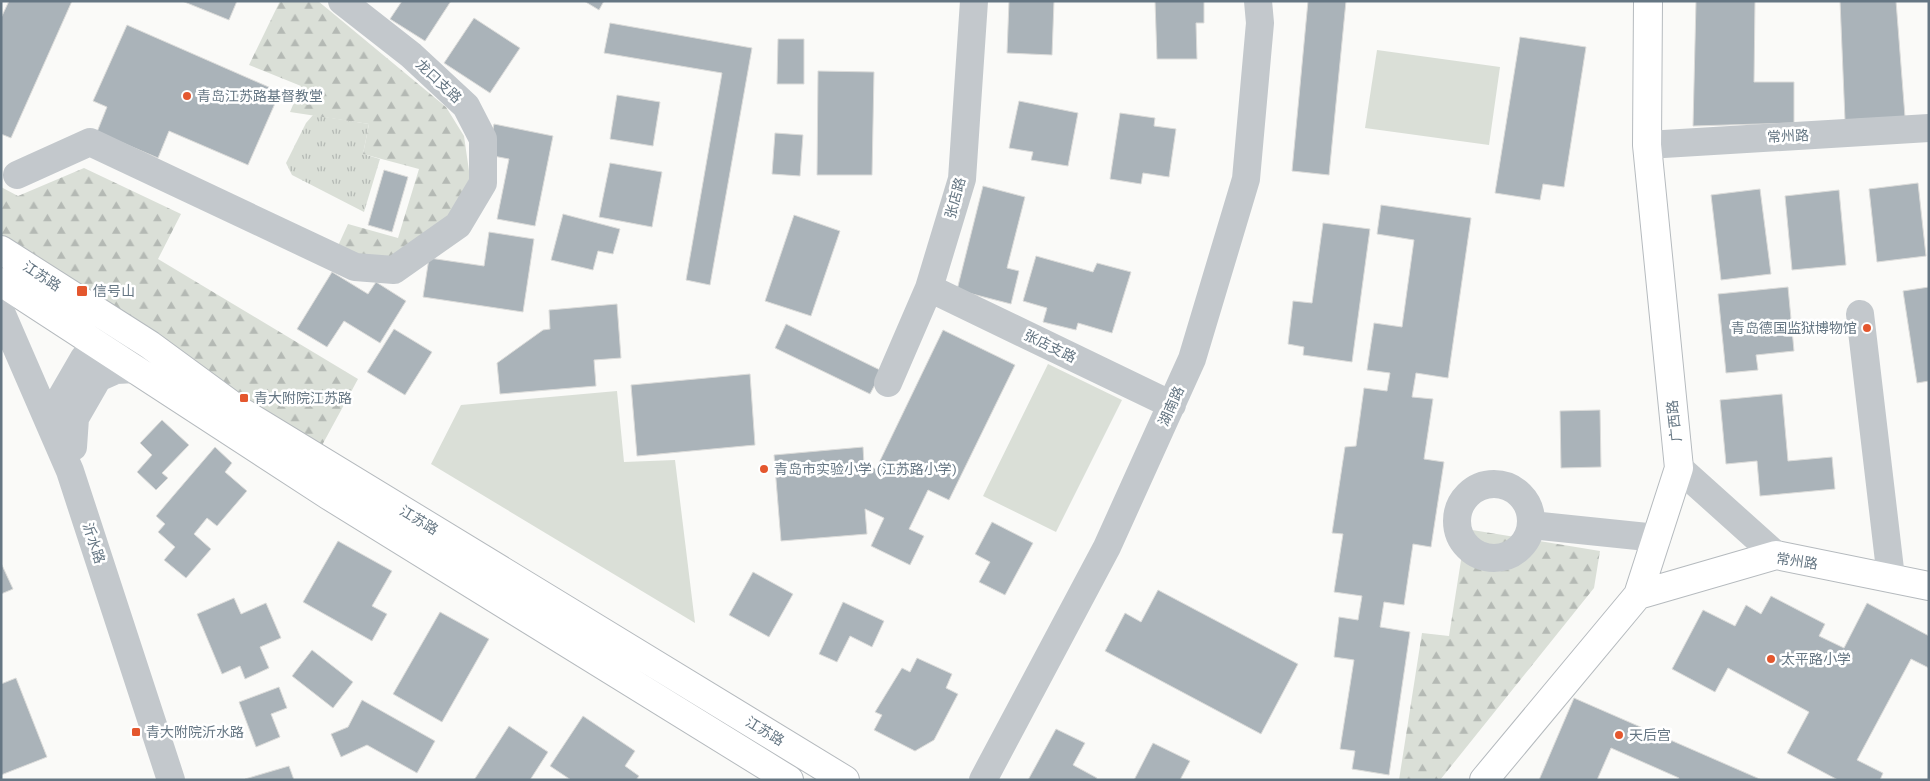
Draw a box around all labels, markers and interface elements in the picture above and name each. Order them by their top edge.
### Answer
street label: 龙口支路 [413,56,465,106]
place label: 青岛江苏路基督教堂 [197,88,323,104]
marker: 青岛江苏路基督教堂 [181,90,193,102]
street label: 常州路 [1767,127,1809,145]
street label: 张店路 [942,176,968,220]
street label: 江苏路 [20,258,64,294]
place label: 信号山 [93,283,135,299]
marker: 信号山 [75,284,89,298]
place label: 青岛德国监狱博物馆 [1731,320,1857,336]
marker: 青岛德国监狱博物馆 [1861,322,1873,334]
street label: 张店支路 [1021,327,1079,365]
street label: 湖南路 [1155,384,1187,428]
place label: 青大附院江苏路 [254,390,352,406]
marker: 青大附院江苏路 [238,392,250,404]
street label: 广西路 [1664,399,1684,443]
place label: 青岛市实验小学 (江苏路小学) [774,461,957,477]
marker: 青岛市实验小学 (江苏路小学) [758,463,770,475]
street label: 江苏路 [397,502,441,538]
street label: 沂水路 [80,521,108,565]
street label: 常州路 [1775,550,1819,572]
place label: 太平路小学 [1781,651,1851,667]
marker: 太平路小学 [1765,653,1777,665]
street label: 江苏路 [743,713,787,749]
place label: 青大附院沂水路 [146,724,244,740]
marker: 青大附院沂水路 [130,726,142,738]
place label: 天后宫 [1629,727,1671,743]
marker: 天后宫 [1613,729,1625,741]

